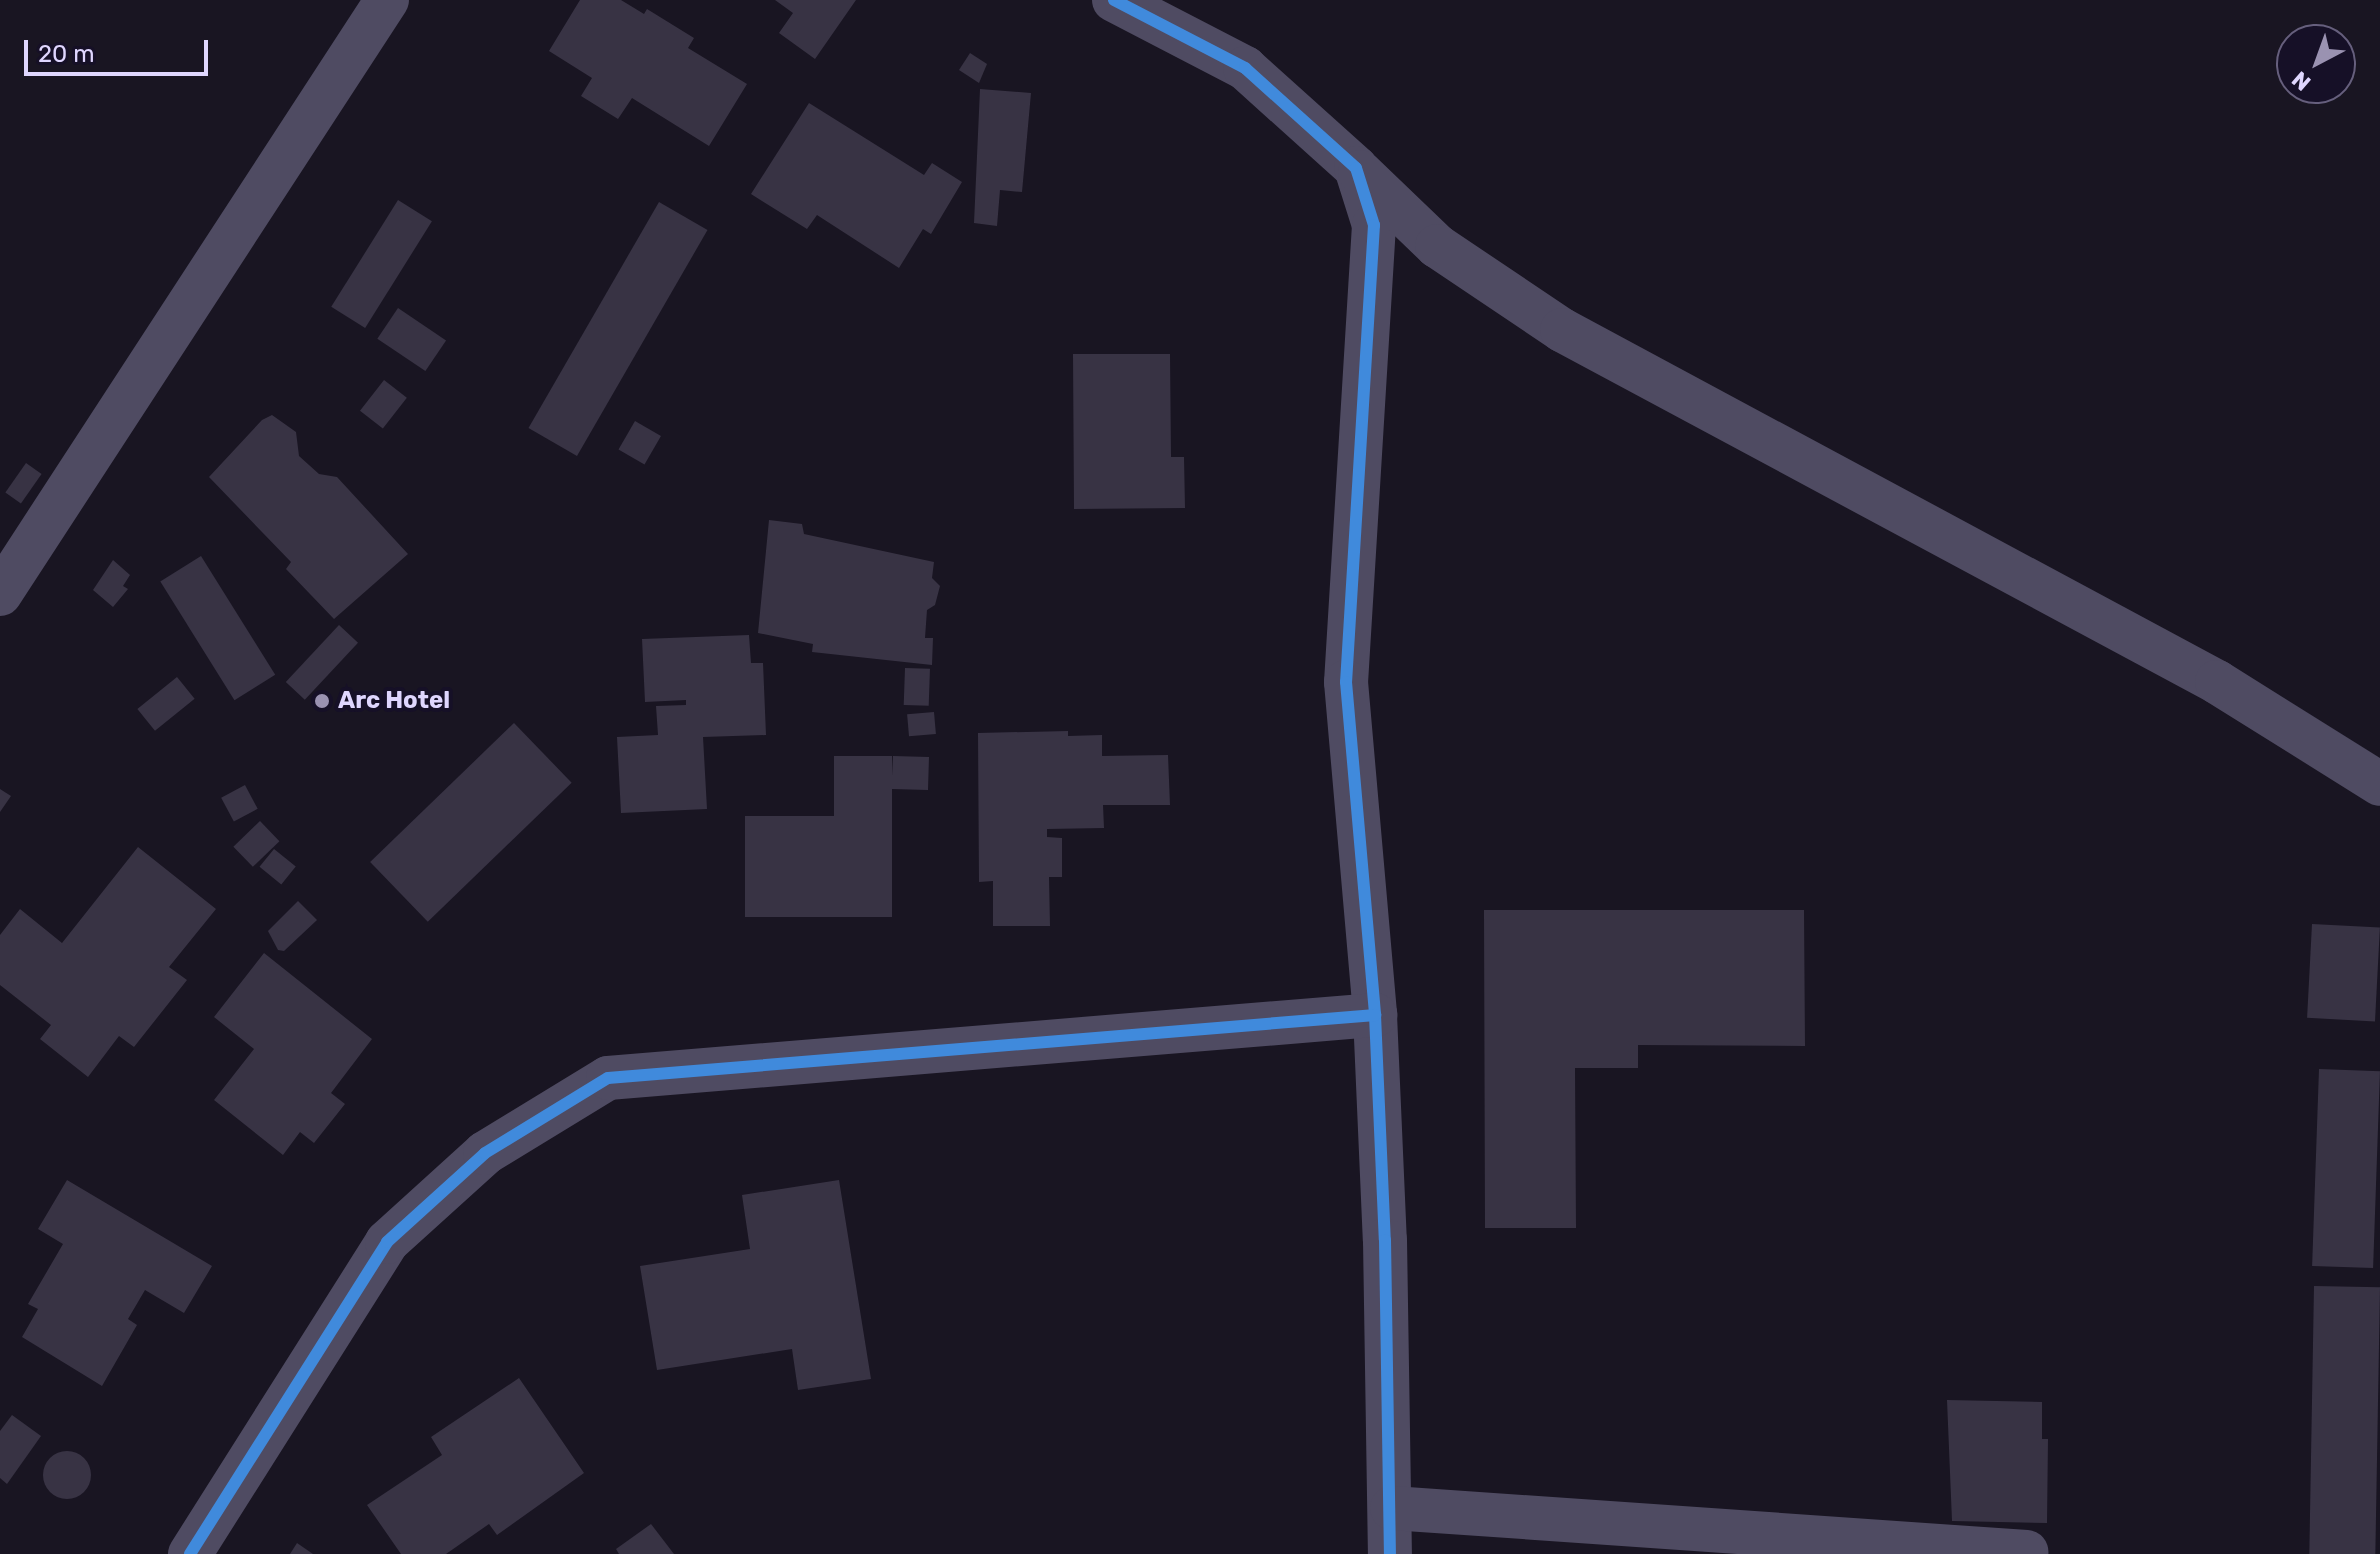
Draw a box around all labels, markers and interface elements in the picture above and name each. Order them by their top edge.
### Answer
scale bar [28,24,212,74]
north arrow [2276,24,2356,104]
text: 20 m [38,40,95,68]
text: N [2286,66,2316,96]
place label: Arc Hotel [338,687,450,715]
marker: Arc Hotel [313,692,331,710]

